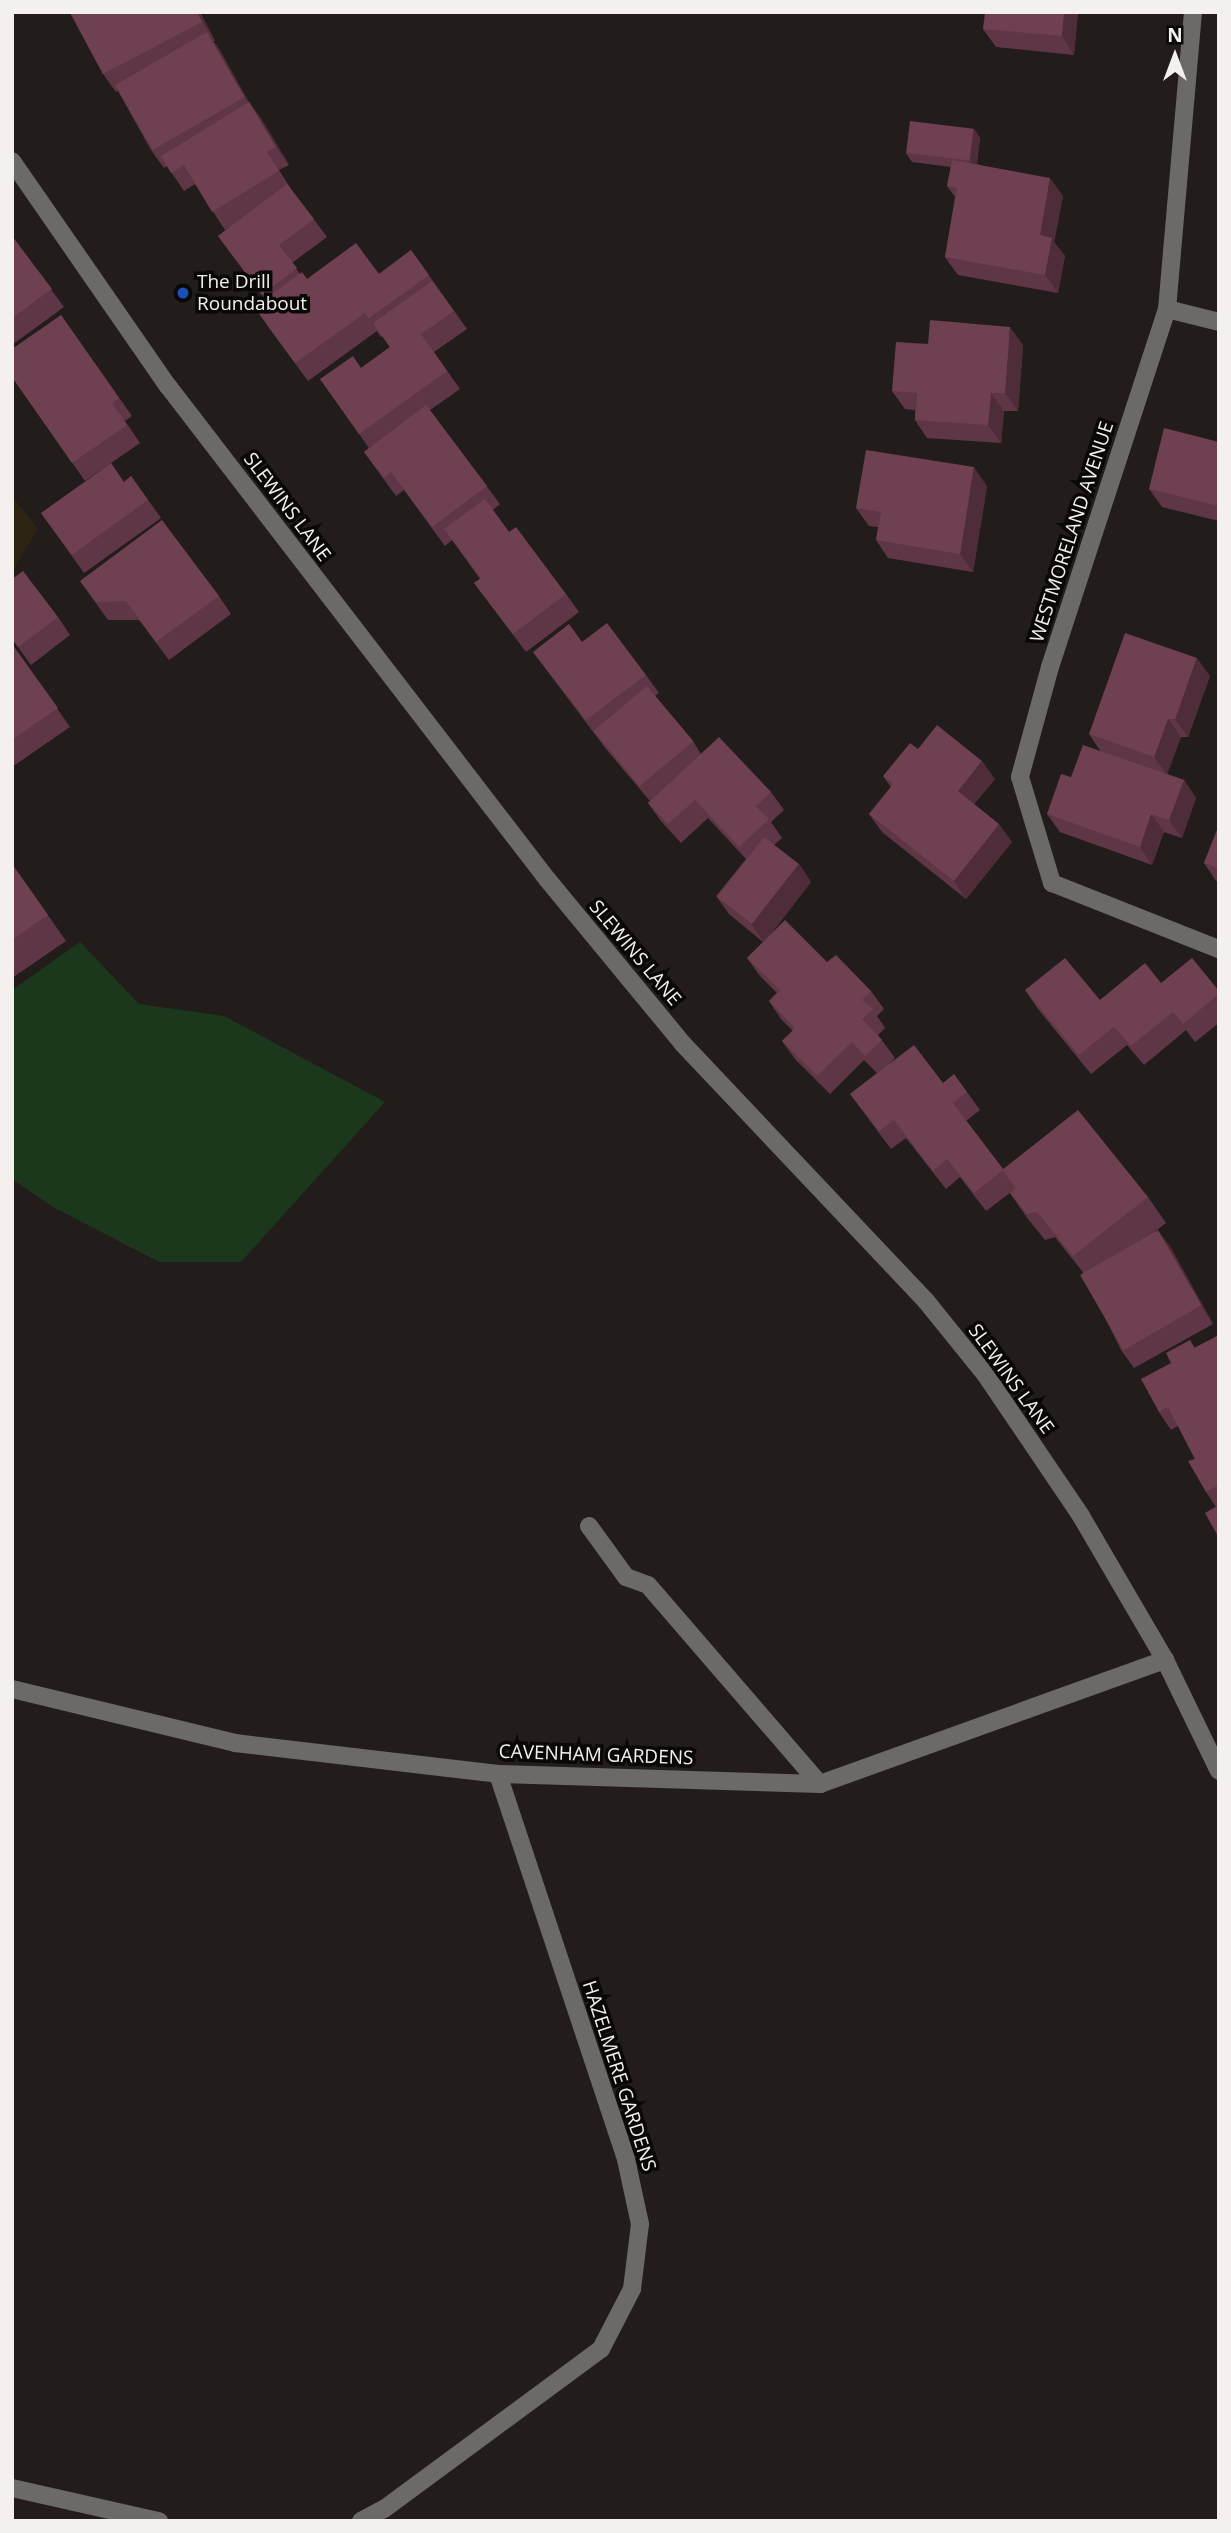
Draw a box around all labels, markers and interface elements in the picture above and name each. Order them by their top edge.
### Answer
north arrow [1140,21,1210,91]
text: N [1167,22,1183,48]
place label: The Drill Roundabout [197,271,307,315]
marker: The Drill Roundabout [175,285,191,301]
street label: WESTMORELAND AVENUE [1026,419,1118,645]
street label: SLEWINS LANE [239,448,335,566]
street label: SLEWINS LANE [584,896,686,1010]
street label: SLEWINS LANE [964,1320,1058,1438]
street label: CAVENHAM GARDENS [498,1740,694,1770]
street label: HAZELMERE GARDENS [577,1978,661,2174]

